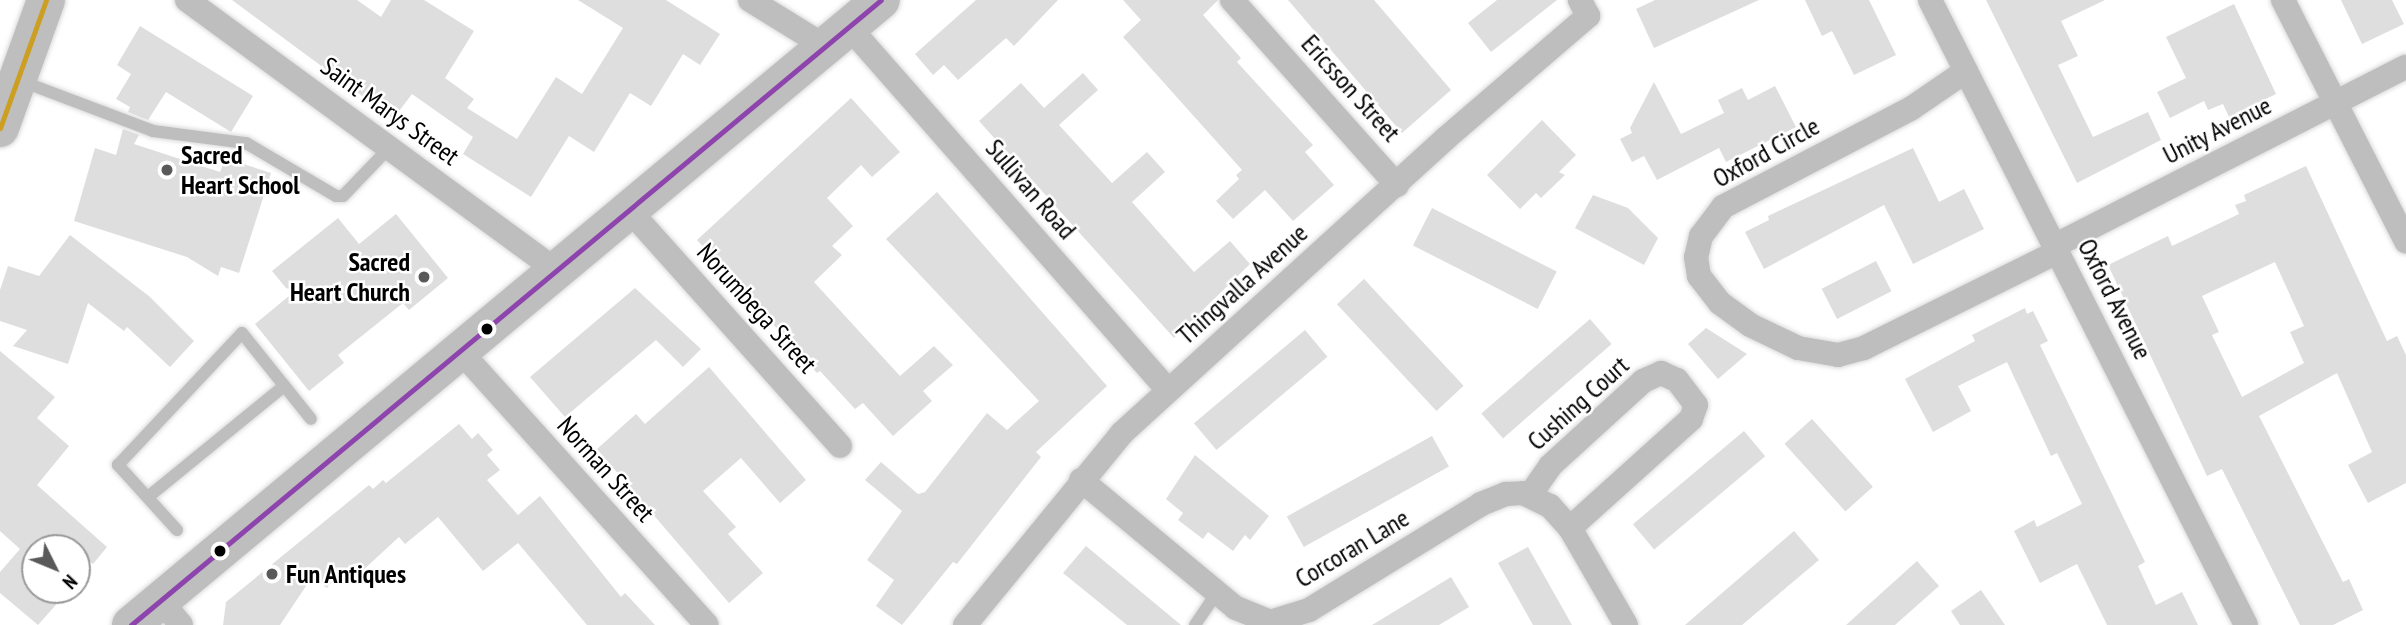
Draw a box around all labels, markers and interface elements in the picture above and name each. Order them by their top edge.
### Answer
street label: Ericsson Street [1295,28,1407,148]
street label: Saint Marys Street [315,50,465,172]
street label: Unity Avenue [2157,89,2277,171]
street label: Oxford Circle [1707,110,1825,194]
street label: Sullivan Road [979,133,1083,245]
place label: Sacred Heart School [181,139,300,200]
marker: Sacred Heart School [159,162,175,178]
street label: Thingvalla Avenue [1170,217,1314,351]
street label: Oxford Avenue [2071,233,2159,365]
street label: Norumbega Street [691,237,823,379]
place label: Sacred Heart Church [290,246,410,308]
marker: Sacred Heart Church [416,269,432,285]
unlabelled marker [480,322,494,336]
street label: Cushing Court [1521,349,1635,457]
street label: Norman Street [551,410,661,528]
street label: Corcoran Lane [1290,502,1414,594]
north arrow [21,534,91,604]
unlabelled marker [213,544,227,558]
place label: Fun Antiques [286,558,407,590]
marker: Fun Antiques [264,566,280,582]
text: N [58,570,82,594]

